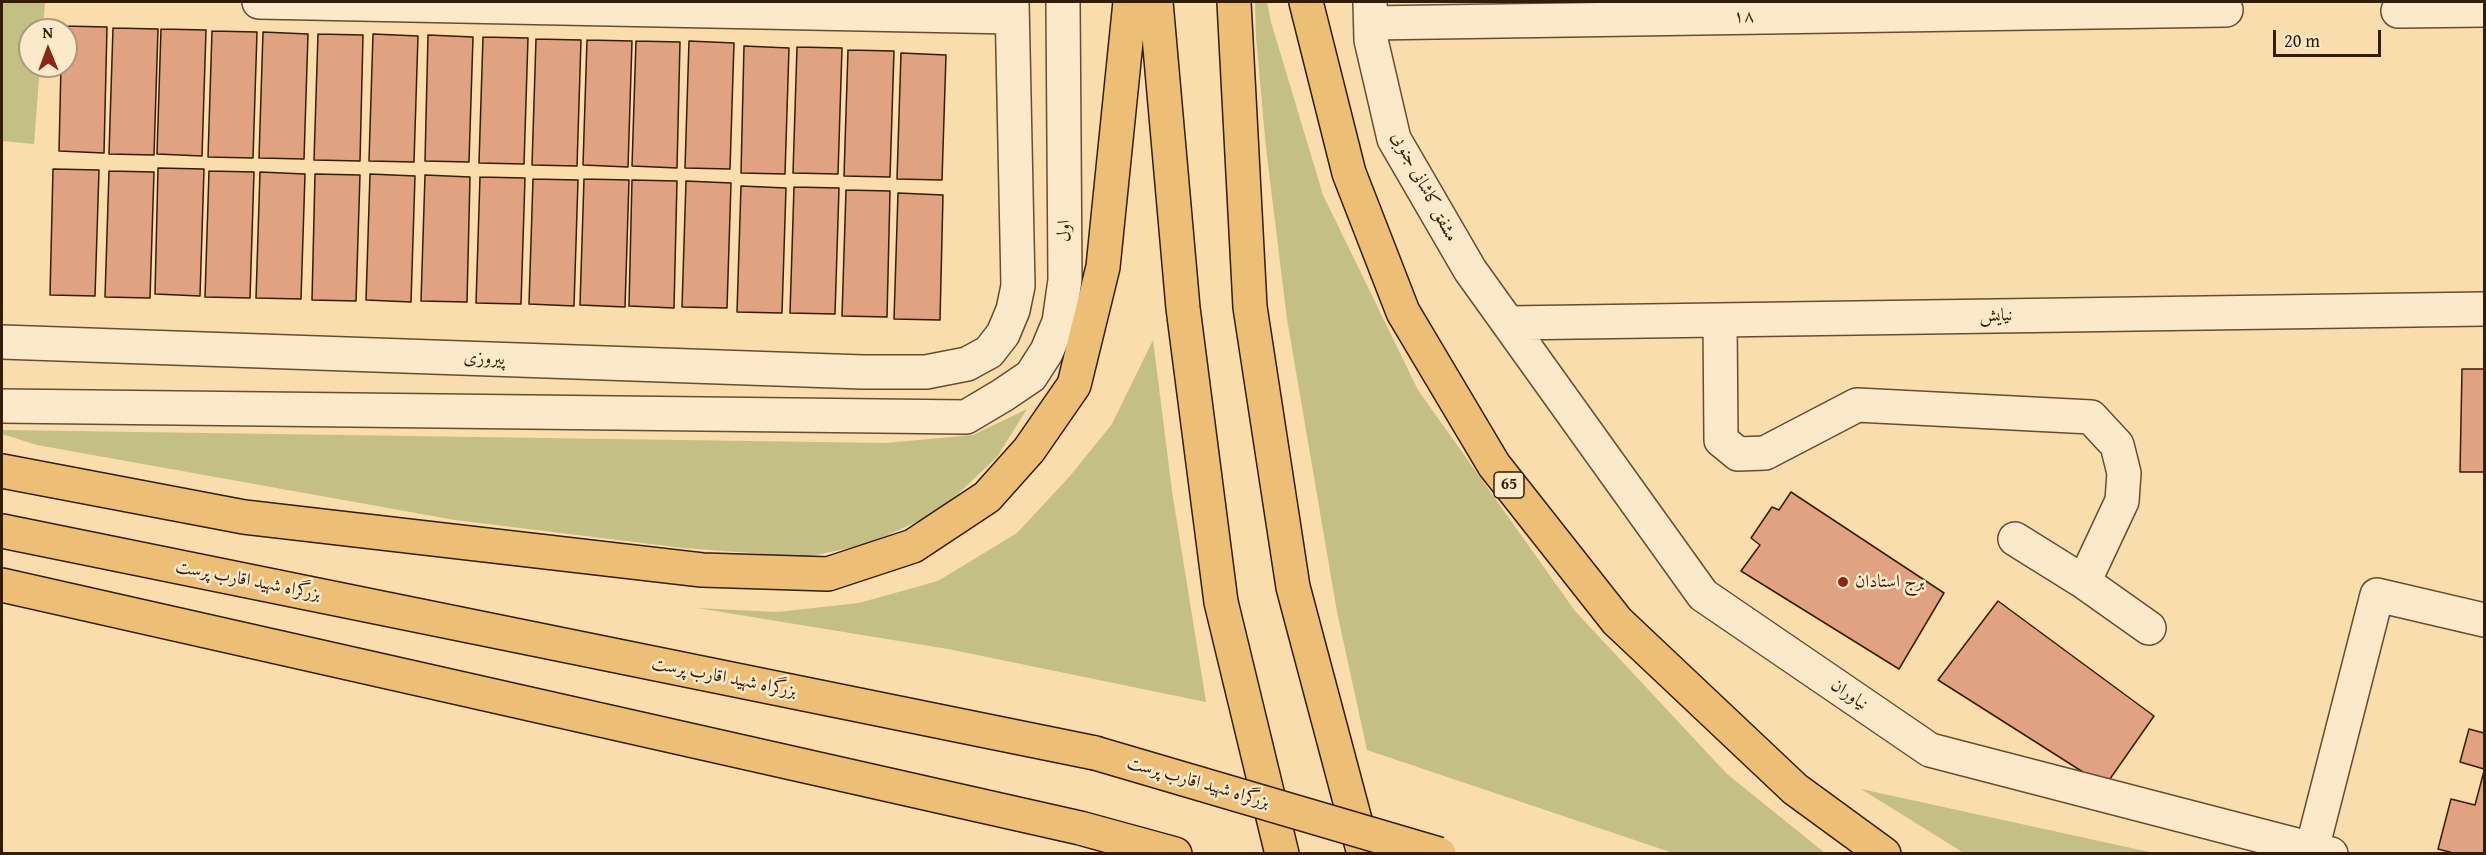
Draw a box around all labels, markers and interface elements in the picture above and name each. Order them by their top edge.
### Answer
street label: ۱۸ [1733,6,1755,28]
north arrow [18,18,78,78]
scale bar [2276,18,2384,56]
text: N [42,20,53,44]
text: 20 m [2284,27,2320,54]
street label: مشفق کاشانی جنوبی [1386,128,1462,246]
street label: اول [1054,220,1076,242]
street label: نیایش [1979,305,2013,327]
street label: پیروزی [463,347,505,371]
road number: 65 [1494,472,1524,498]
street label: بزرگراه شهید اقارب پرست [174,556,322,606]
place label: برج استادان [1855,571,1924,593]
marker: برج استادان [1836,575,1850,589]
street label: بزرگراه شهید اقارب پرست [650,653,798,703]
street label: نیاوران [1826,675,1872,715]
street label: بزرگراه شهید اقارب پرست [1124,752,1272,814]

